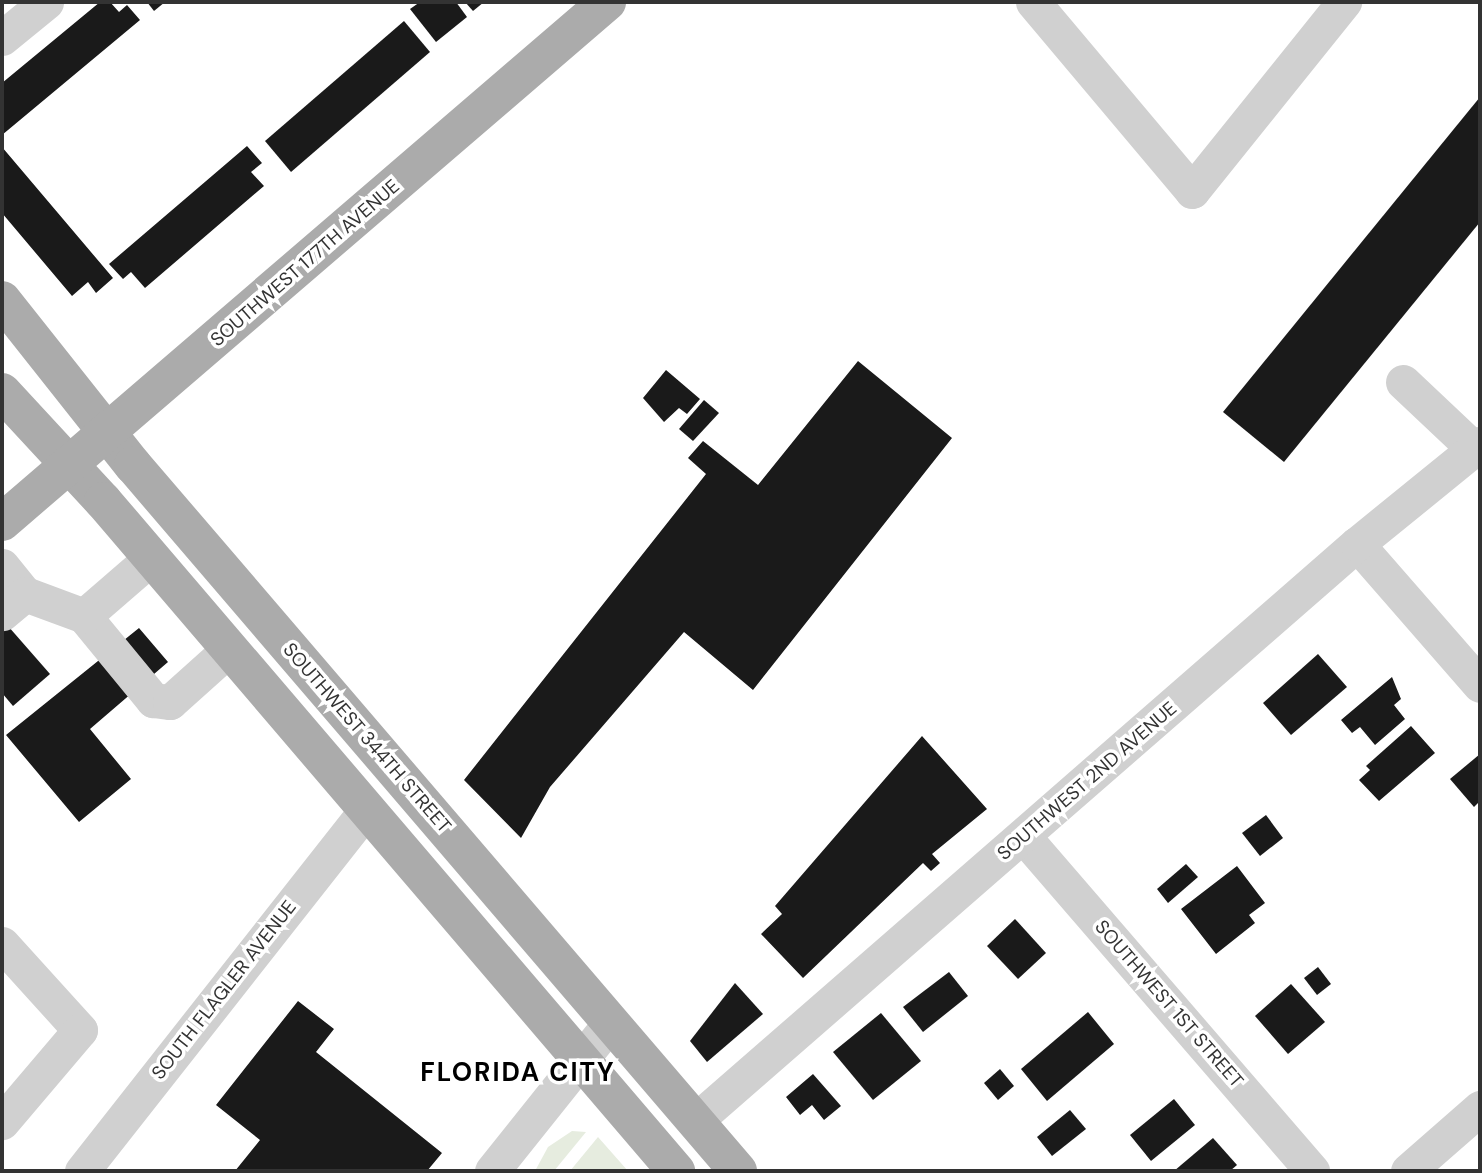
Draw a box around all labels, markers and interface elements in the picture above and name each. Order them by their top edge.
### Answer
street label: SOUTHWEST 177TH AVENUE [206,175,404,351]
street label: SOUTHWEST 344TH STREET [278,638,456,838]
street label: SOUTHWEST 2ND AVENUE [993,697,1181,865]
street label: SOUTH FLAGLER AVENUE [147,896,301,1084]
street label: SOUTHWEST 1ST STREET [1090,916,1248,1092]
district label: FLORIDA CITY [422,1057,614,1089]

